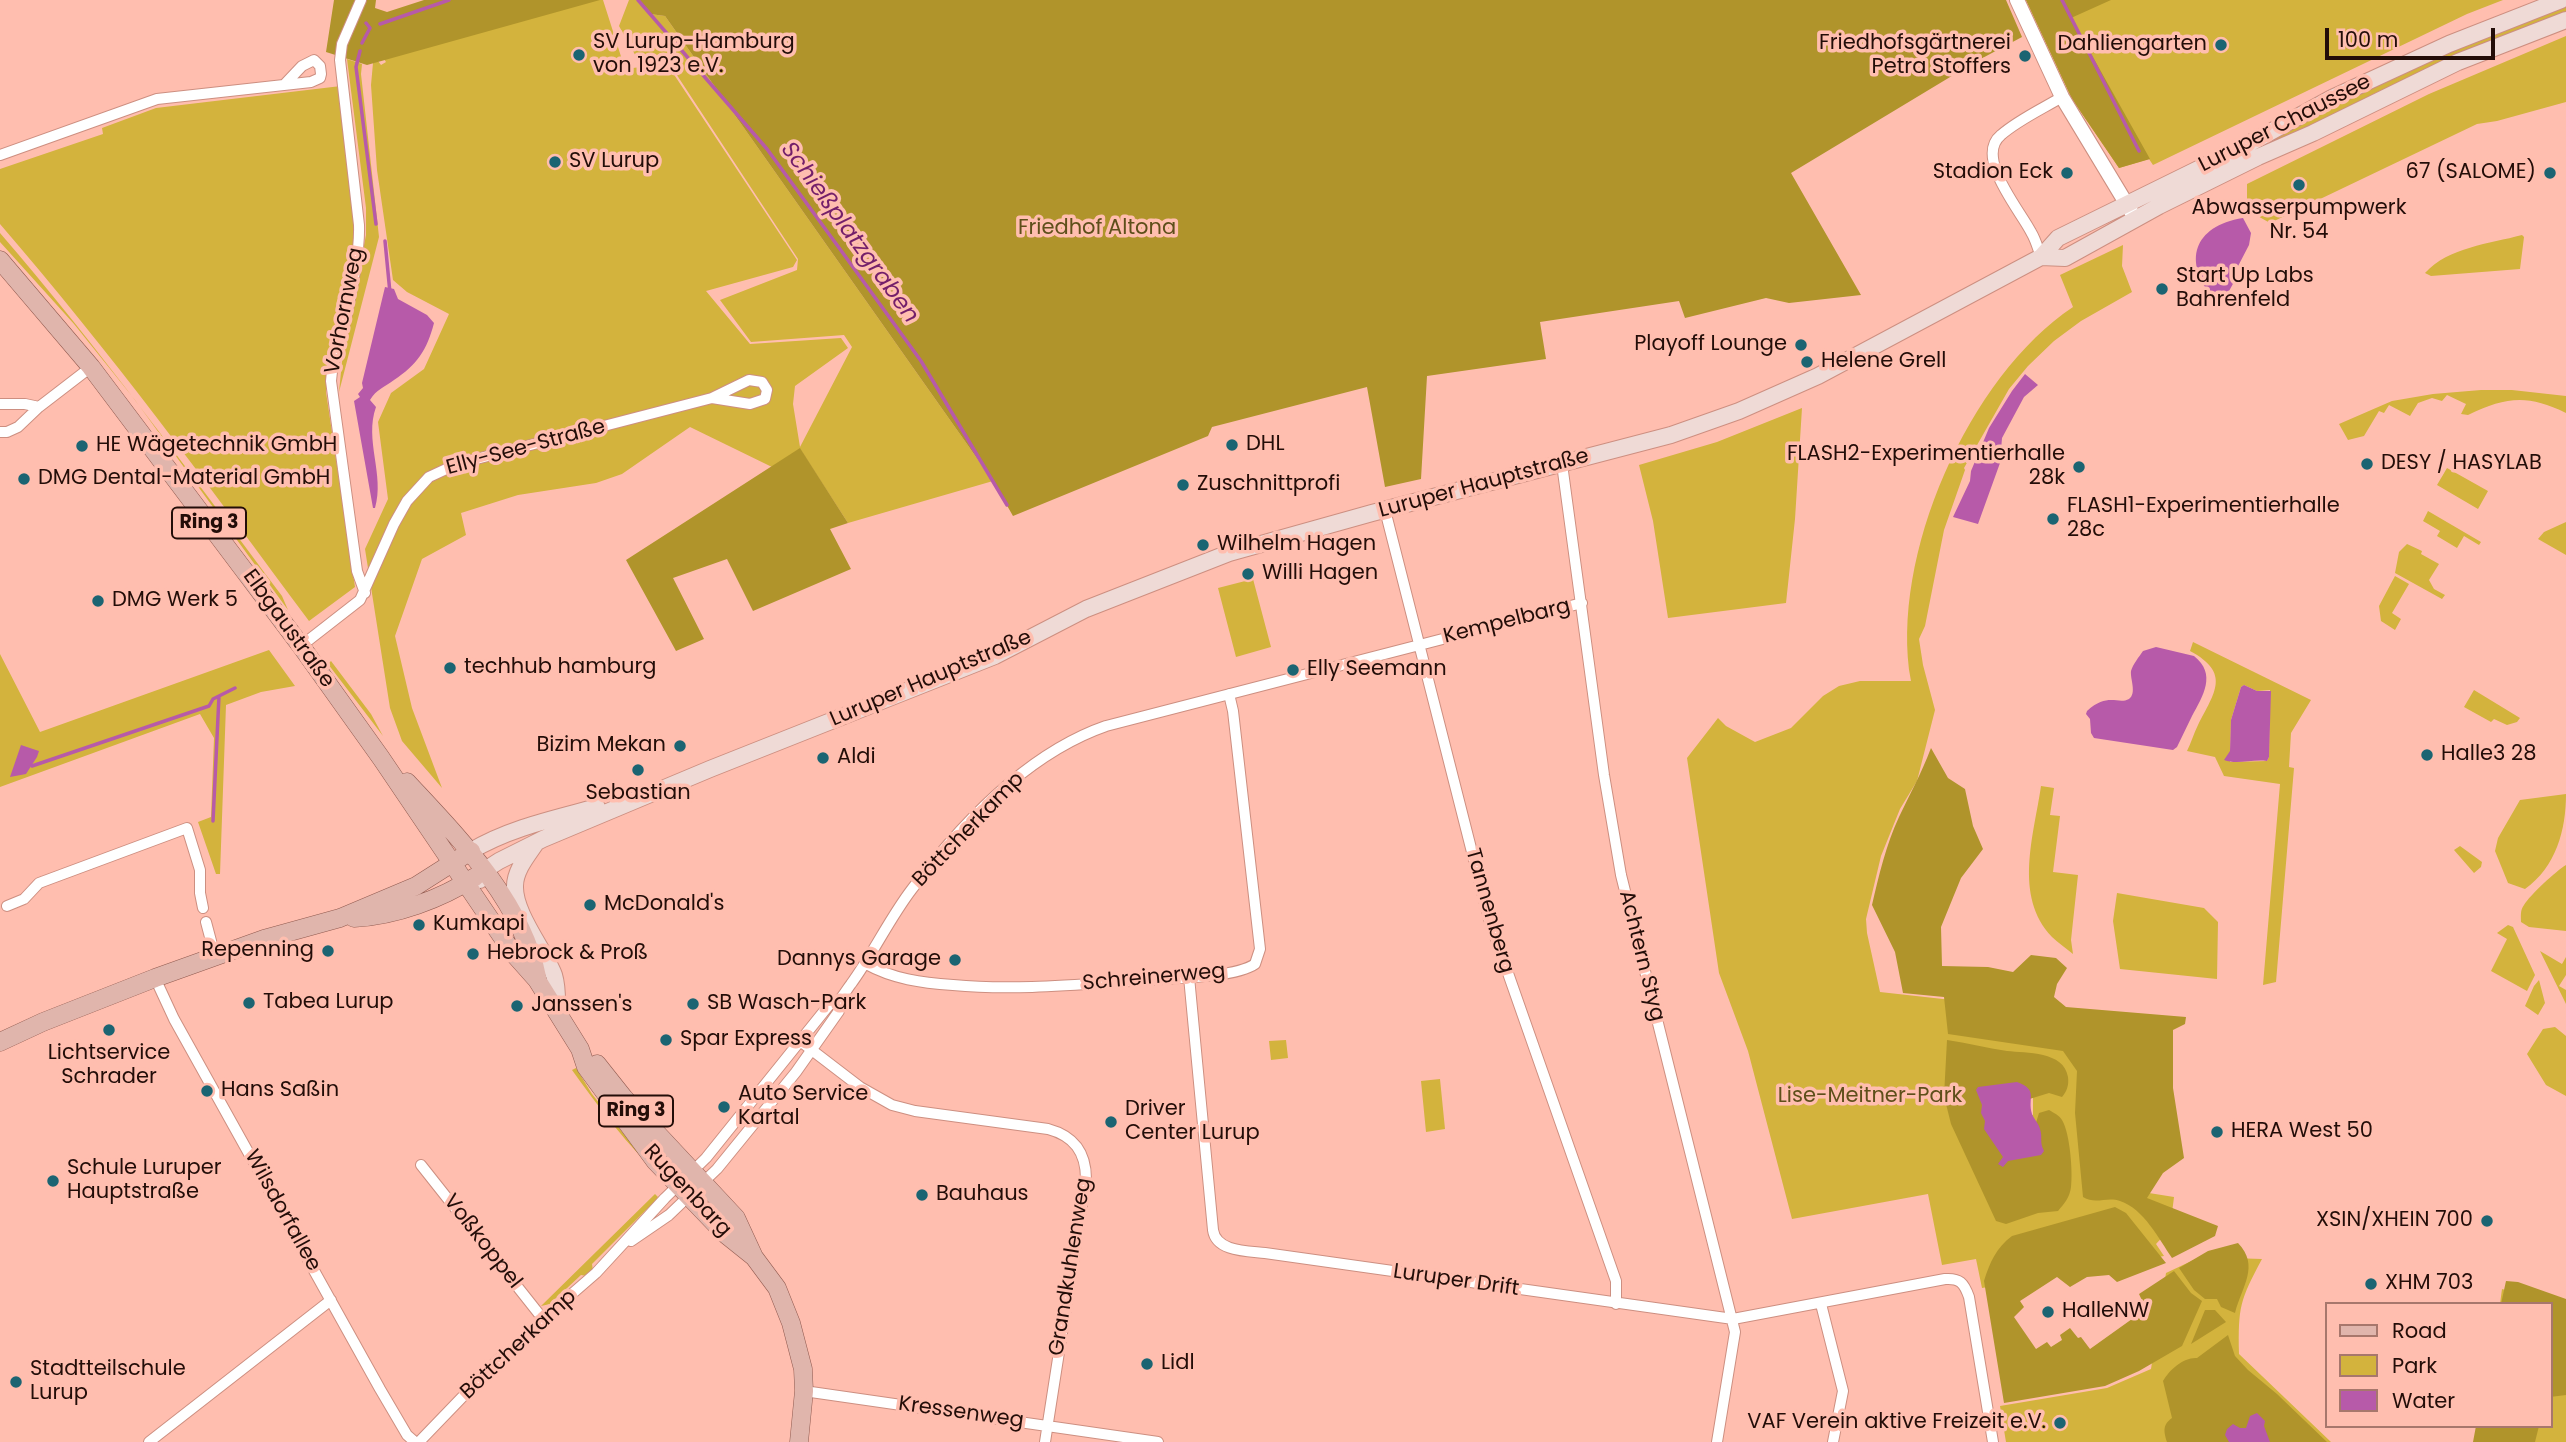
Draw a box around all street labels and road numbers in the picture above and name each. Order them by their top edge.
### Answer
street label: Luruper Chaussee [2195,70,2375,178]
street label: Vorhornweg [320,246,370,376]
street label: Elly-See-Straße [444,415,608,481]
street label: Luruper Hauptstraße [1376,444,1592,524]
road number: Ring 3 [172,508,246,538]
street label: Elbgaustraße [237,565,339,693]
street label: Kempelbarg [1441,594,1573,650]
street label: Luruper Hauptstraße [826,625,1036,733]
street label: Böttcherkamp [908,767,1030,893]
street label: Tannenberg [1459,846,1519,976]
street label: Achtern Styg [1613,888,1669,1024]
street label: Schreinerweg [1082,959,1226,997]
road number: Ring 3 [599,1096,673,1126]
street label: Rugenbarg [638,1140,736,1242]
street label: Wilsdorfallee [238,1146,326,1276]
street label: Grandkuhlenweg [1044,1176,1098,1358]
street label: Voßkoppel [437,1190,527,1294]
street label: Luruper Drift [1391,1260,1521,1302]
street label: Böttcherkamp [456,1285,582,1405]
street label: Kressenweg [897,1392,1025,1434]

